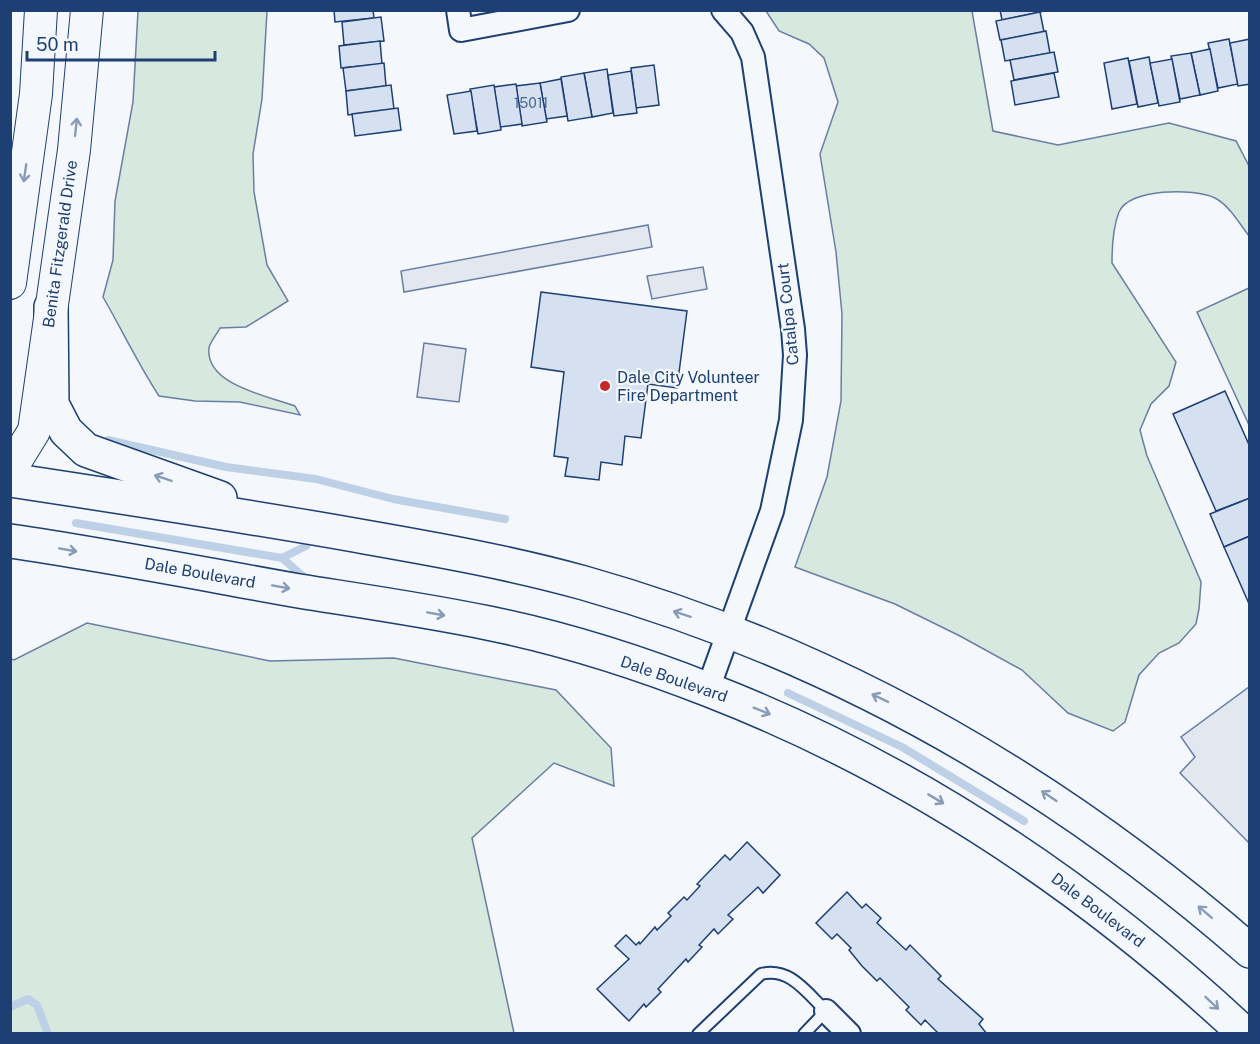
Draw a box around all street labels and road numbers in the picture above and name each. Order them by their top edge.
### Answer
street label: Benita Fitzgerald Drive [39,159,81,329]
street label: Catalpa Court [773,262,803,366]
street label: Dale Boulevard [143,554,257,592]
street label: Dale Boulevard [618,652,730,706]
street label: Dale Boulevard [1047,869,1149,951]

